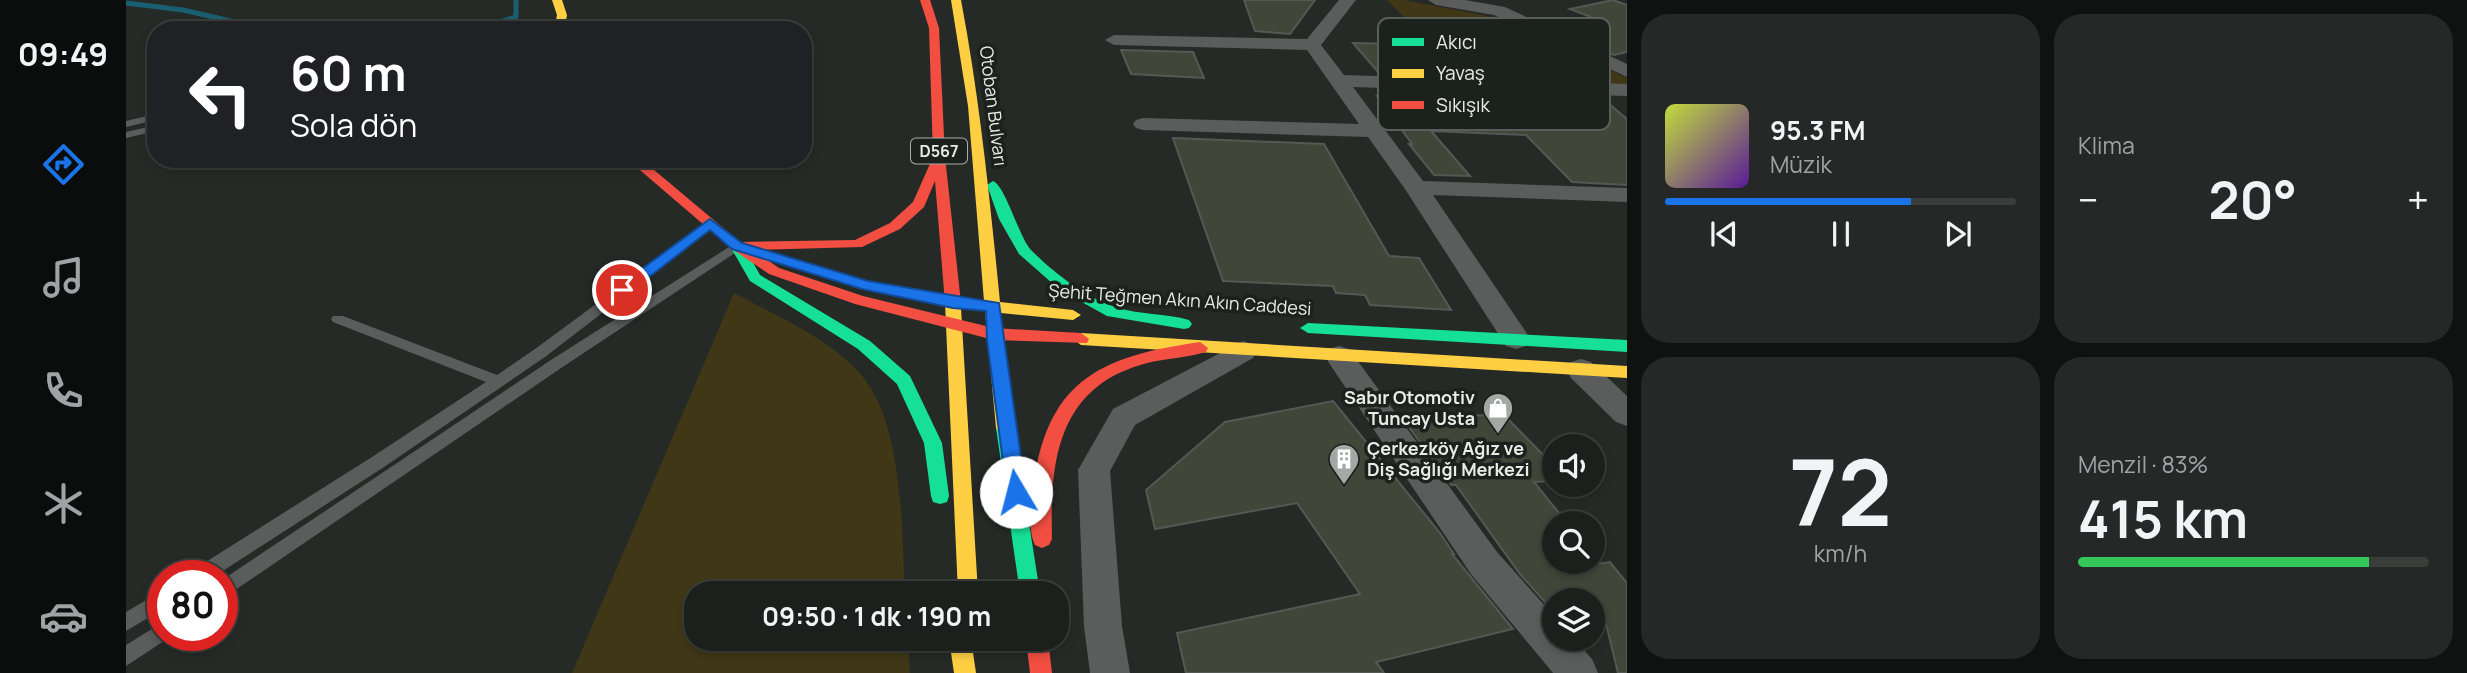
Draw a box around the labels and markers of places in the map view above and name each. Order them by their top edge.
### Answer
pin [592,260,652,320]
place label: Sabır Otomotiv Tuncay Usta [1344,385,1475,430]
shop icon: Sabır Otomotiv Tuncay Usta [1481,391,1515,435]
place label: Çerkezköy Ağız ve Diş Sağlığı Merkezi [1367,436,1530,481]
building icon: Çerkezköy Ağız ve Diş Sağlığı Merkezi [1327,442,1361,486]

